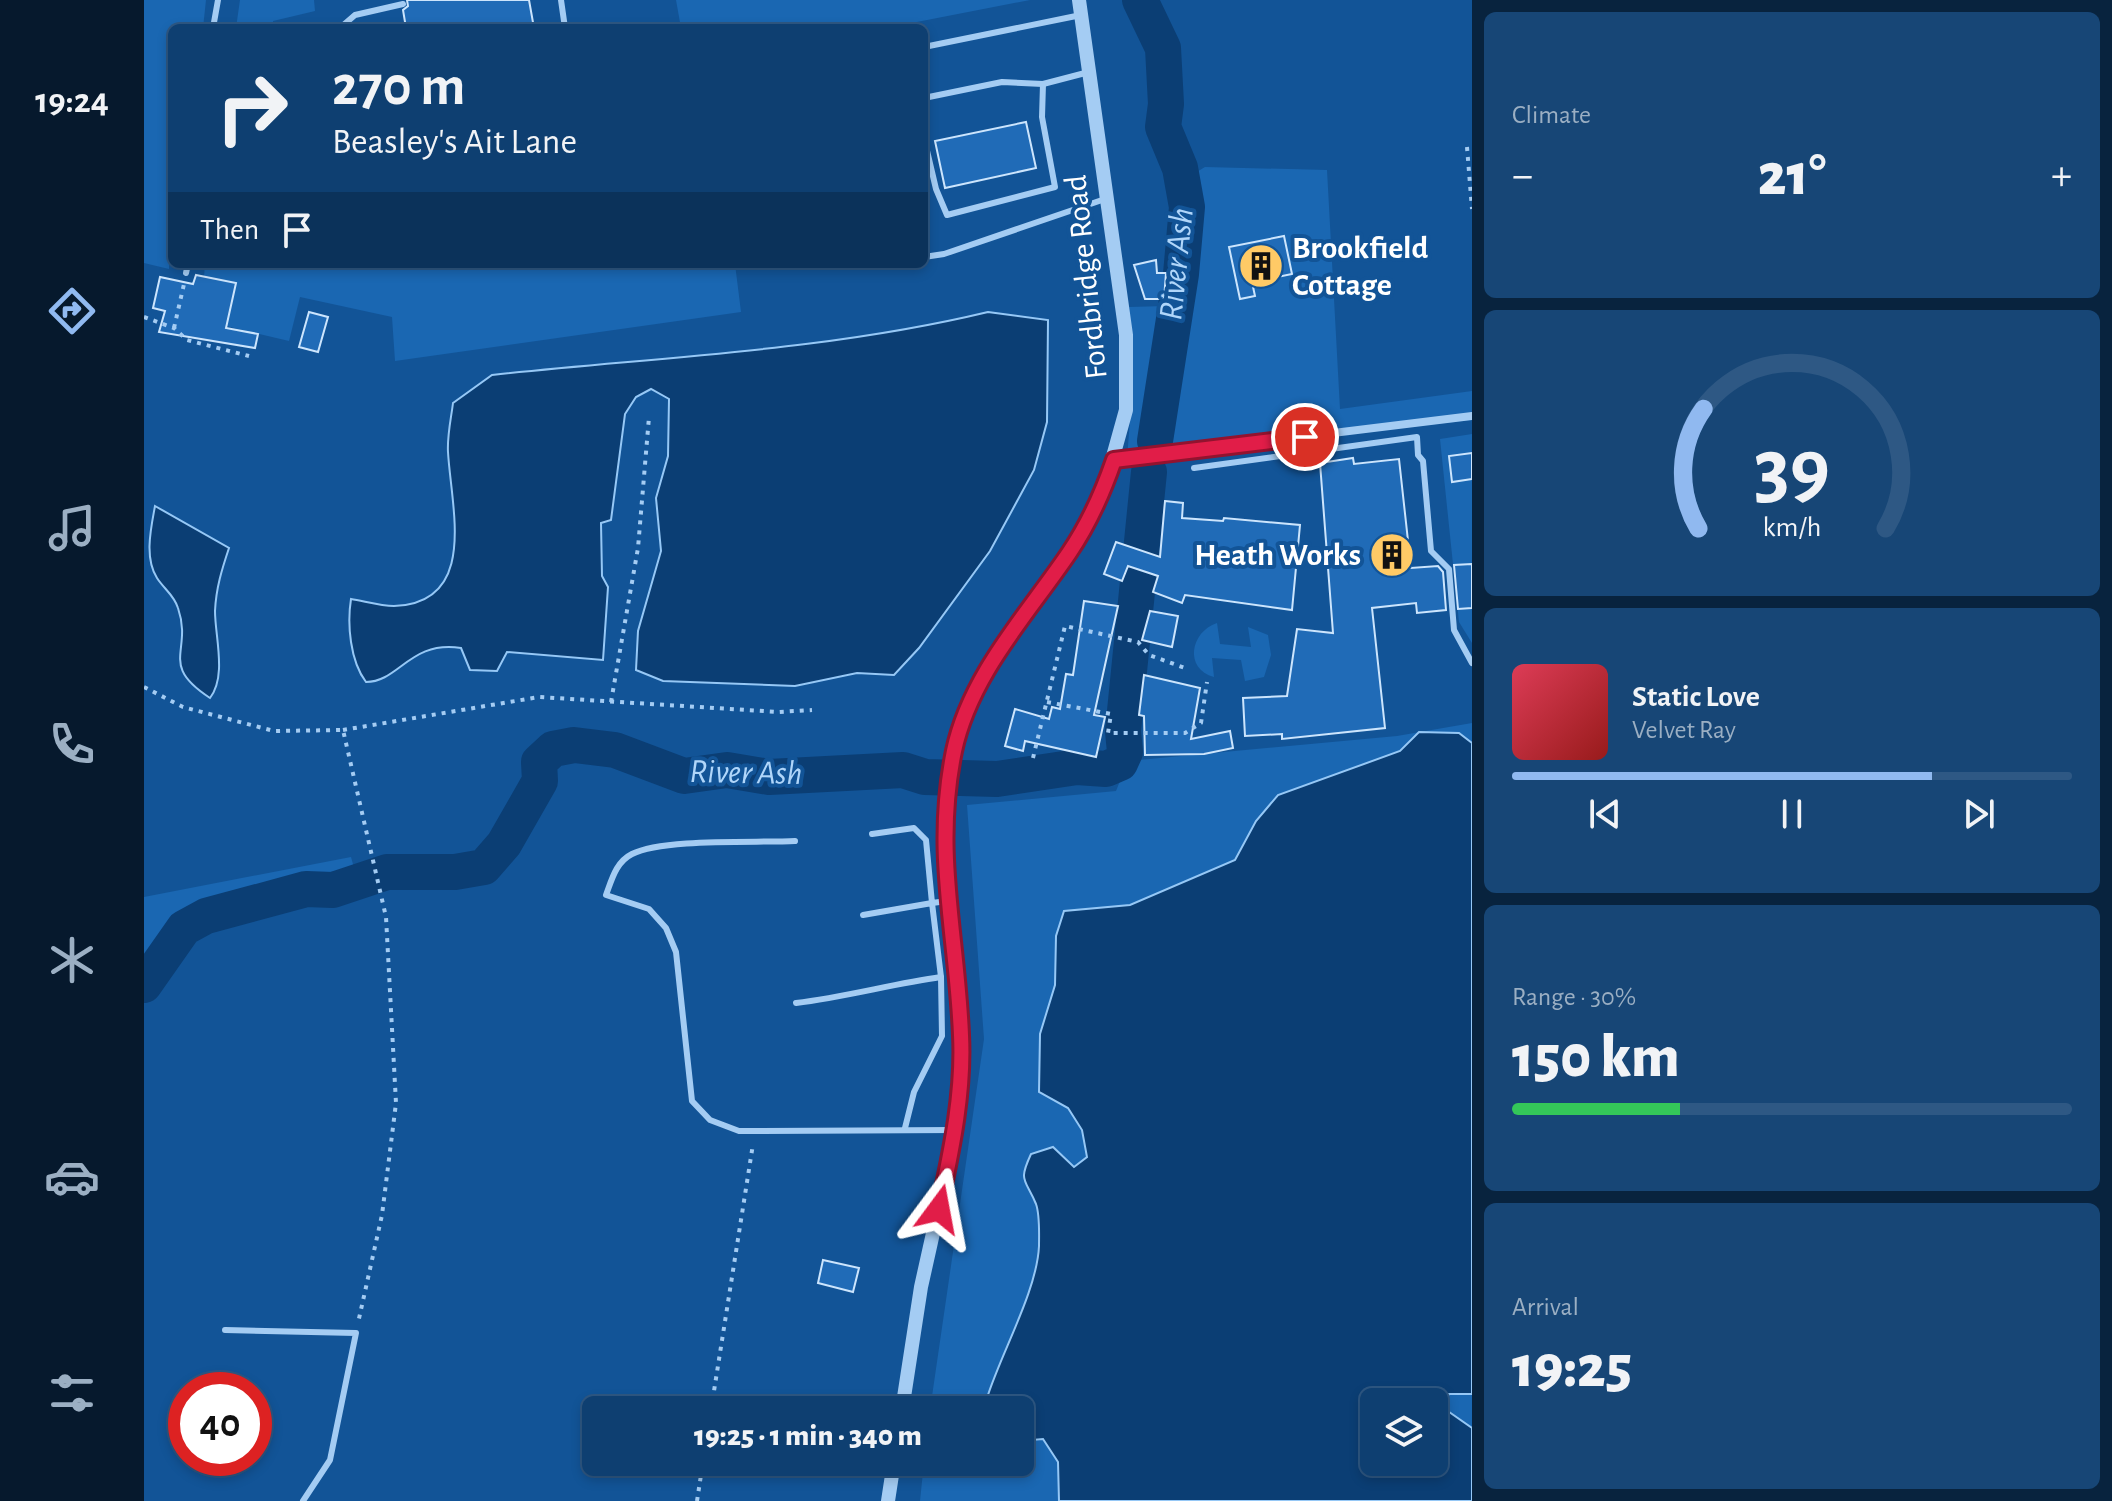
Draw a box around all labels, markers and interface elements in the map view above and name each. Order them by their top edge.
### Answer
icon: right [200,56,304,160]
text: 270 m [332,59,465,115]
text: 19:24 [35,83,109,119]
text: Climate [1512,102,1591,128]
text: Beasley's Ait Lane [332,124,577,160]
text: 21° [1758,146,1826,206]
text: − [1512,154,1533,198]
text: + [2051,154,2072,198]
street label: Fordbridge Road [1059,173,1113,381]
water label: River Ash [1154,206,1200,322]
icon: arrive [275,208,319,252]
text: Then [200,215,259,245]
place label: Brookfield Cottage [1292,232,1429,301]
building icon: Brookfield Cottage [1237,242,1285,290]
icon: directions [44,283,100,339]
pin [1271,403,1339,471]
icon: arrive [1283,415,1327,459]
text: 39 [1754,427,1830,511]
icon: music [44,500,100,556]
text: km/h [1763,513,1821,542]
building icon: Heath Works [1368,531,1416,579]
place label: Heath Works [1194,539,1361,571]
text: Static Love [1632,682,1760,712]
icon: phone [44,716,100,772]
text: Velvet Ray [1632,717,1736,743]
water label: River Ash [689,755,803,791]
icon: previous [1583,792,1627,836]
icon: pause [1770,792,1814,836]
icon: next [1957,792,2001,836]
icon: climate [44,932,100,988]
text: Range · 30% [1512,984,1636,1010]
text: 150 km [1512,1028,1680,1088]
icon: car [44,1149,100,1205]
position arrow [897,1167,981,1251]
text: Arrival [1512,1294,1579,1320]
text: 19:25 [1512,1338,1632,1398]
icon: filters [44,1365,100,1421]
speed limit sign: 40 [168,1372,272,1476]
map controls [1360,1388,1448,1476]
button: layers [1360,1388,1448,1476]
text: 19:25 · 1 min · 340 m [694,1421,922,1451]

